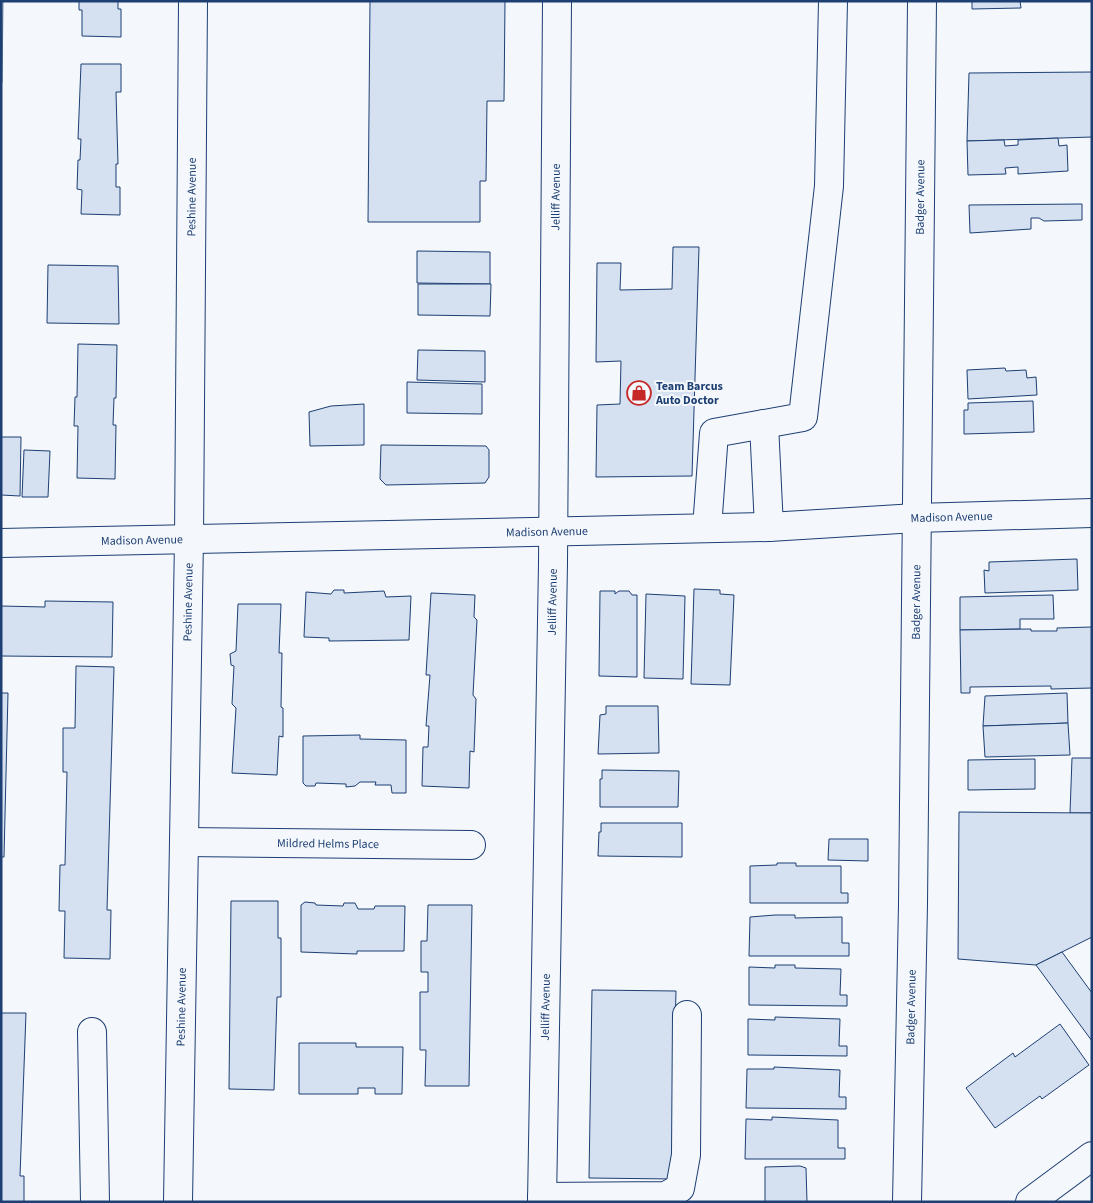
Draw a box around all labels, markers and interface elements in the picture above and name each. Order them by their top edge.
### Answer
street label: Peshine Avenue [183,158,201,237]
street label: Badger Avenue [912,159,929,235]
street label: Jelliff Avenue [547,163,565,231]
place label: Team Barcus Auto Doctor [655,378,723,409]
shop icon: Team Barcus Auto Doctor [626,380,652,406]
street label: Madison Avenue [910,508,993,527]
street label: Madison Avenue [506,523,588,541]
street label: Madison Avenue [101,531,183,550]
street label: Peshine Avenue [179,562,198,642]
street label: Badger Avenue [908,564,925,640]
street label: Jelliff Avenue [544,568,562,636]
street label: Mildred Helms Place [277,835,379,853]
street label: Peshine Avenue [173,967,191,1047]
street label: Badger Avenue [902,969,921,1045]
street label: Jelliff Avenue [537,973,555,1041]

